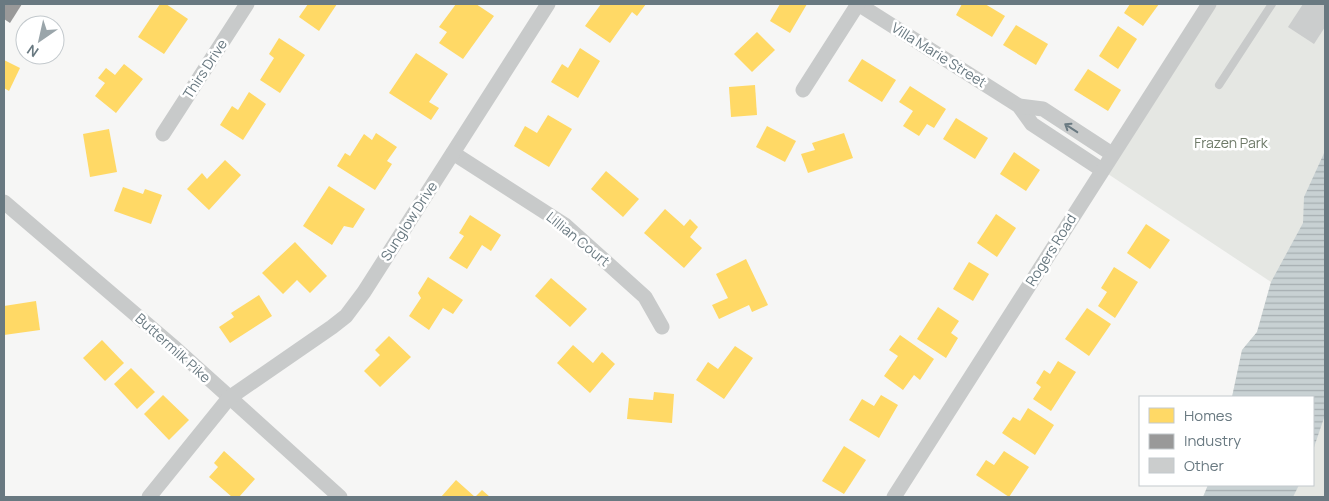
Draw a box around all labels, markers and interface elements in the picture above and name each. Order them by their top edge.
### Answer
north arrow [15,15,65,65]
street label: Villa Marie Street [888,18,991,92]
street label: Thirs Drive [178,35,231,102]
text: N [23,41,42,62]
one-way arrow [1065,122,1079,132]
park label: Frazen Park [1194,133,1269,152]
street label: Sunglow Drive [376,177,441,264]
street label: Lillian Court [543,207,614,270]
street label: Rogers Road [1021,210,1080,289]
street label: Buttermilk Pike [132,309,215,387]
legend [1139,396,1314,486]
text: Homes [1184,405,1233,426]
text: Industry [1184,430,1241,451]
text: Other [1184,455,1225,476]

